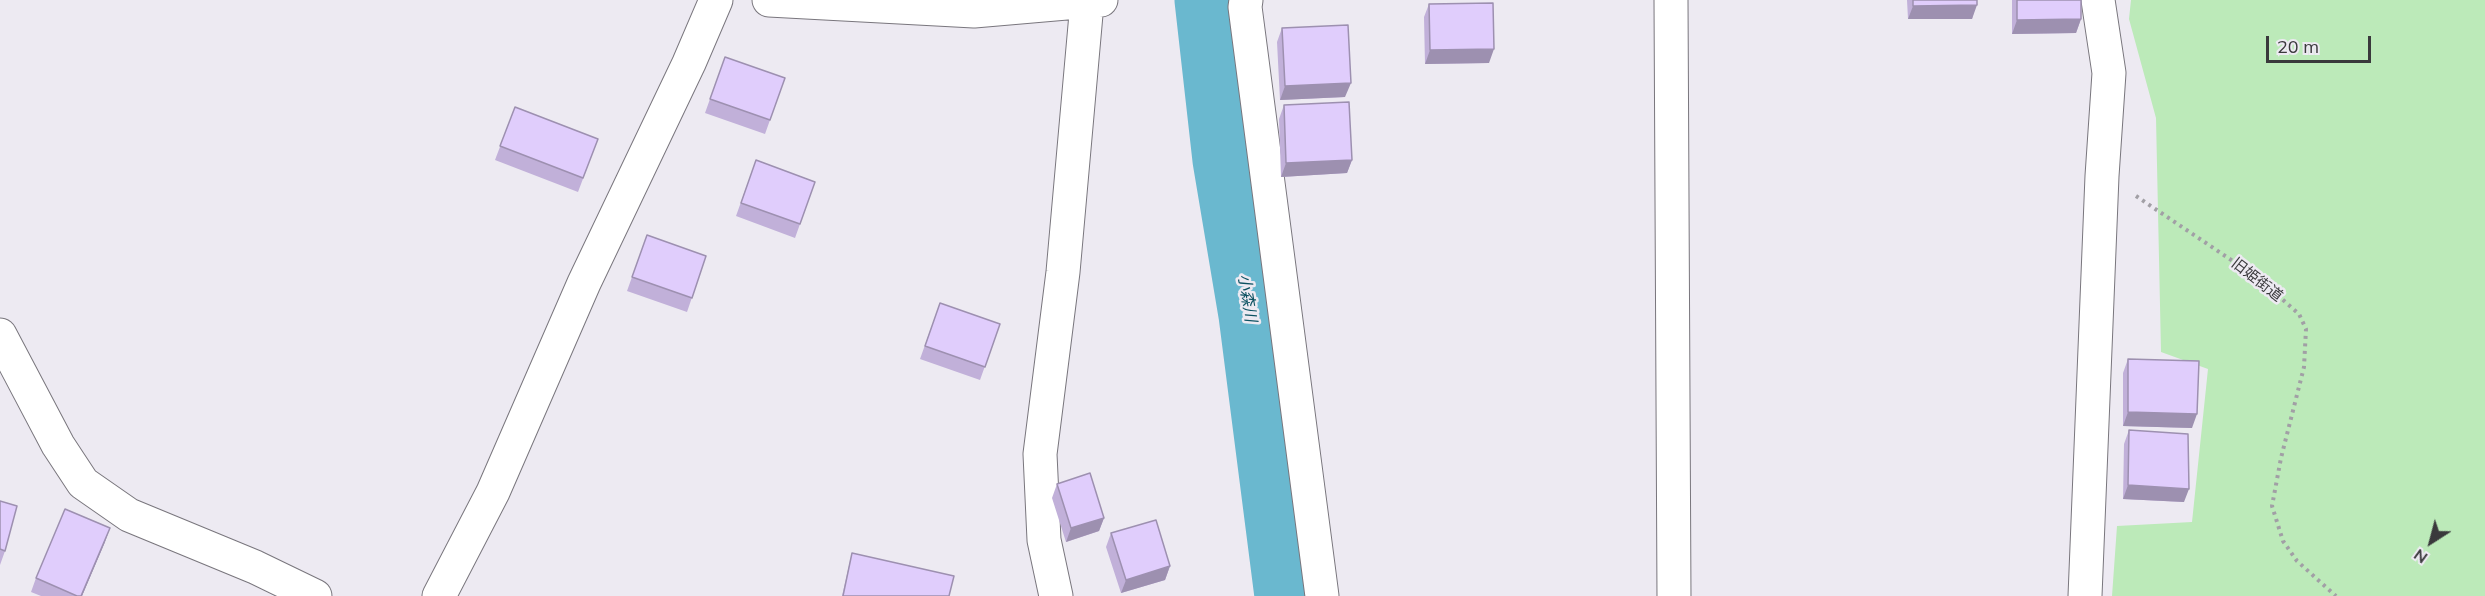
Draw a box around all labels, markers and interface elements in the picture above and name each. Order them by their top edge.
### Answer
scale bar [2269,24,2374,62]
text: 20 m [2277,35,2319,58]
street label: 旧姫街道 [2228,254,2286,306]
water label: 小森川 [1234,273,1260,323]
north arrow [2401,512,2461,572]
text: N [2410,545,2431,568]

